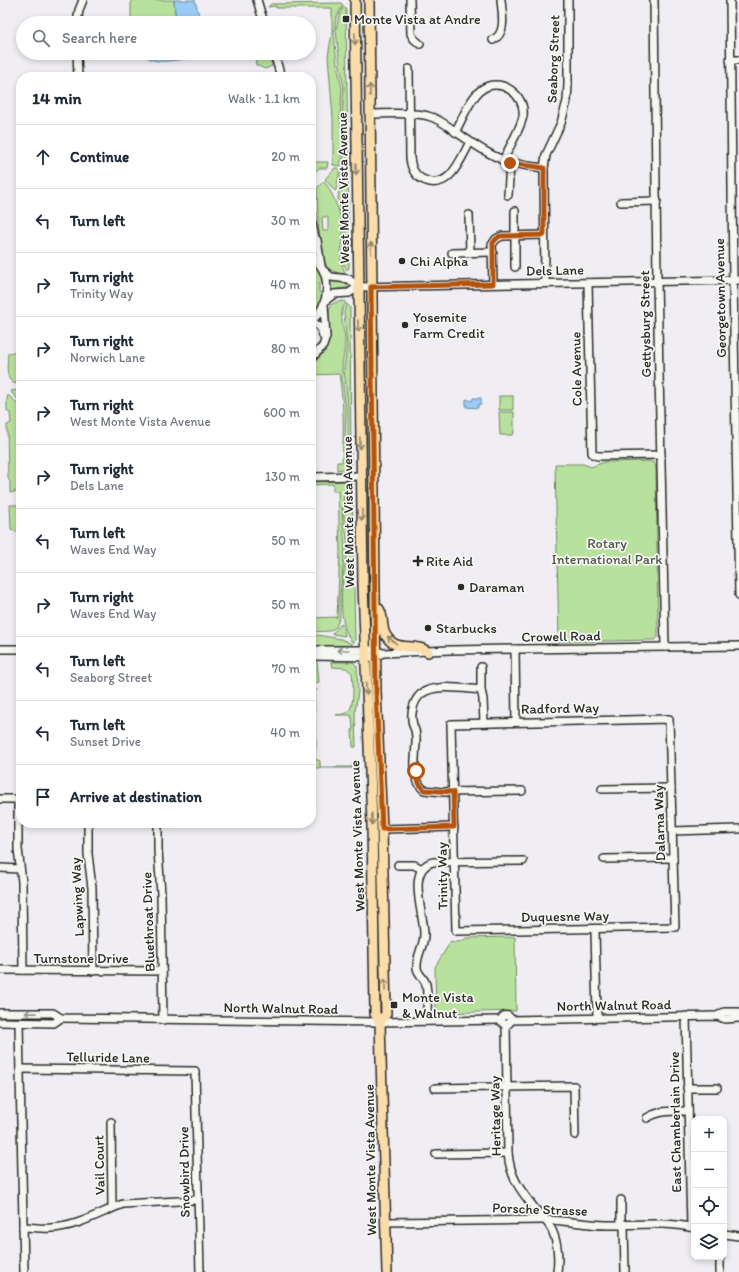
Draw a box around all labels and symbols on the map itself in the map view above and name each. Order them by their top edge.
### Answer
place label: Monte Vista at Andre [354,11,481,28]
marker: Monte Vista at Andre [341,14,351,24]
street label: Seaborg Street [543,15,564,104]
one-way arrow [351,32,359,45]
one-way arrow [366,84,373,97]
street label: West Monte Vista Avenue [334,112,353,264]
route end [501,154,519,172]
one-way arrow [353,162,360,175]
street label: Georgetown Avenue [711,238,730,358]
one-way arrow [367,242,375,255]
place label: Chi Alpha [410,253,468,270]
marker: Chi Alpha [397,256,407,266]
street label: Dels Lane [526,261,584,280]
street label: Gettysburg Street [636,270,655,378]
place label: Yosemite Farm Credit [413,309,485,342]
one-way arrow [354,319,362,332]
marker: Yosemite Farm Credit [400,320,410,330]
street label: Cole Avenue [567,331,586,406]
street label: West Monte Vista Avenue [339,436,358,588]
one-way arrow [356,436,364,449]
one-way arrow [358,508,365,521]
park label: Rotary International Park [551,535,663,568]
place label: Rite Aid [426,553,474,570]
marker: Rite Aid [413,556,423,566]
place label: Daraman [469,579,525,596]
marker: Daraman [456,582,466,592]
place label: Starbucks [436,620,497,637]
marker: Starbucks [423,623,433,633]
street label: Crowell Road [521,627,601,646]
one-way arrow [386,636,397,645]
one-way arrow [337,646,350,654]
one-way arrow [362,682,370,695]
street label: Radford Way [521,699,600,718]
street label: West Monte Vista Avenue [346,760,369,912]
route start [407,762,425,780]
street label: Dalarna Way [650,784,669,861]
one-way arrow [368,812,375,825]
street label: Trinity Way [433,842,452,910]
street label: Lapwing Way [67,857,88,937]
street label: Bluethroat Drive [138,871,159,972]
street label: Duquesne Way [521,907,610,926]
street label: Turnstone Drive [33,950,129,967]
one-way arrow [381,979,389,992]
place label: Monte Vista & Walnut [402,989,474,1022]
street label: North Walnut Road [557,996,672,1015]
street label: North Walnut Road [224,999,339,1018]
marker: Monte Vista & Walnut [389,1000,399,1010]
one-way arrow [25,1009,38,1017]
street label: Telluride Lane [66,1048,150,1067]
street label: East Chamberlain Drive [666,1051,685,1193]
street label: Heritage Way [486,1075,505,1156]
street label: West Monte Vista Avenue [361,1084,380,1236]
street label: Snowbird Drive [175,1126,194,1218]
street label: Vail Court [90,1135,109,1195]
street label: Porsche Strasse [492,1199,588,1220]

